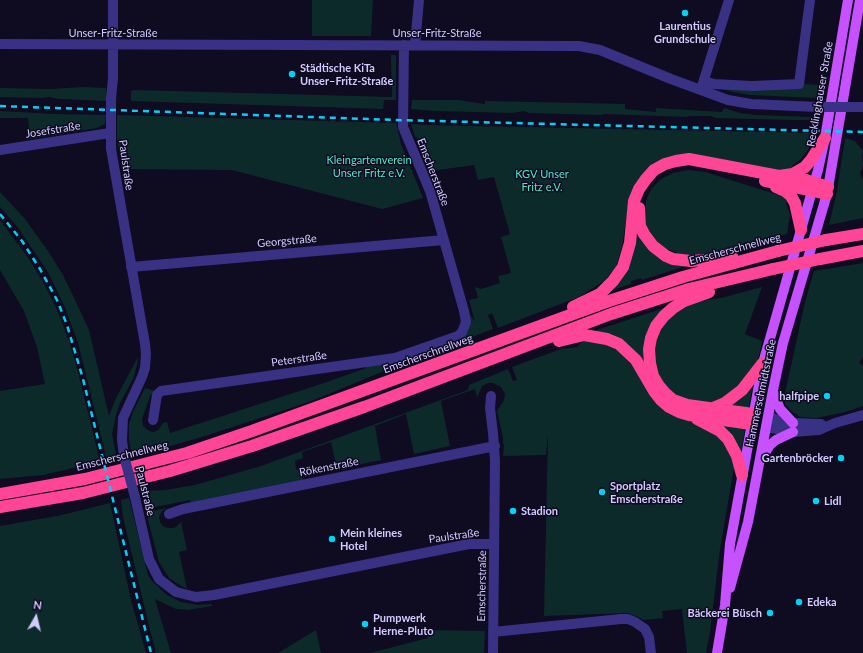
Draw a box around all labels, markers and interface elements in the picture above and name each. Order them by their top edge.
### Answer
marker: Laurentius Grundschule [680,8,690,18]
place label: Laurentius Grundschule [654,19,716,45]
street label: Unser-Fritz-Straße [68,26,158,40]
street label: Unser-Fritz-Straße [392,26,482,40]
street label: Recklinghauser Straße [804,40,836,148]
place label: Städtische KiTa Unser–Fritz-Straße [300,61,393,87]
marker: Städtische KiTa Unser–Fritz-Straße [287,69,297,79]
street label: Josefstraße [25,119,81,141]
street label: Emscherstraße [414,136,452,208]
street label: Paulstraße [116,139,136,191]
park label: Kleingartenverein Unser Fritz e.V. [326,153,412,179]
park label: KGV Unser Fritz e.V. [515,167,569,193]
street label: Emscherschnellweg [688,230,782,268]
street label: Georgstraße [257,232,317,250]
street label: Emscherschnellweg [381,332,475,376]
street label: Hammerschmidtstraße [743,338,779,448]
street label: Peterstraße [270,349,328,369]
place label: halfpipe [779,389,819,403]
marker: halfpipe [822,391,832,401]
street label: Emscherschnellweg [75,438,169,474]
place label: Gartenbröcker [762,451,833,465]
marker: Gartenbröcker [836,453,846,463]
street label: Rökenstraße [298,455,360,479]
street label: Paulstraße [132,465,158,517]
place label: Sportplatz Emscherstraße [610,479,683,505]
marker: Sportplatz Emscherstraße [597,487,607,497]
place label: Lidl [824,494,841,508]
marker: Lidl [811,496,821,506]
place label: Stadion [521,504,558,518]
marker: Stadion [508,506,518,516]
place label: Mein kleines Hotel [340,526,402,552]
street label: Paulstraße [428,526,480,546]
marker: Mein kleines Hotel [327,534,337,544]
street label: Emscherstraße [475,550,489,622]
place label: Edeka [807,595,837,609]
north arrow [16,597,56,637]
marker: Edeka [794,597,804,607]
text: N [33,598,43,612]
place label: Bäckerei Büsch [688,606,762,620]
marker: Bäckerei Büsch [765,608,775,618]
place label: Pumpwerk Herne-Pluto [373,611,434,637]
marker: Pumpwerk Herne-Pluto [360,619,370,629]

